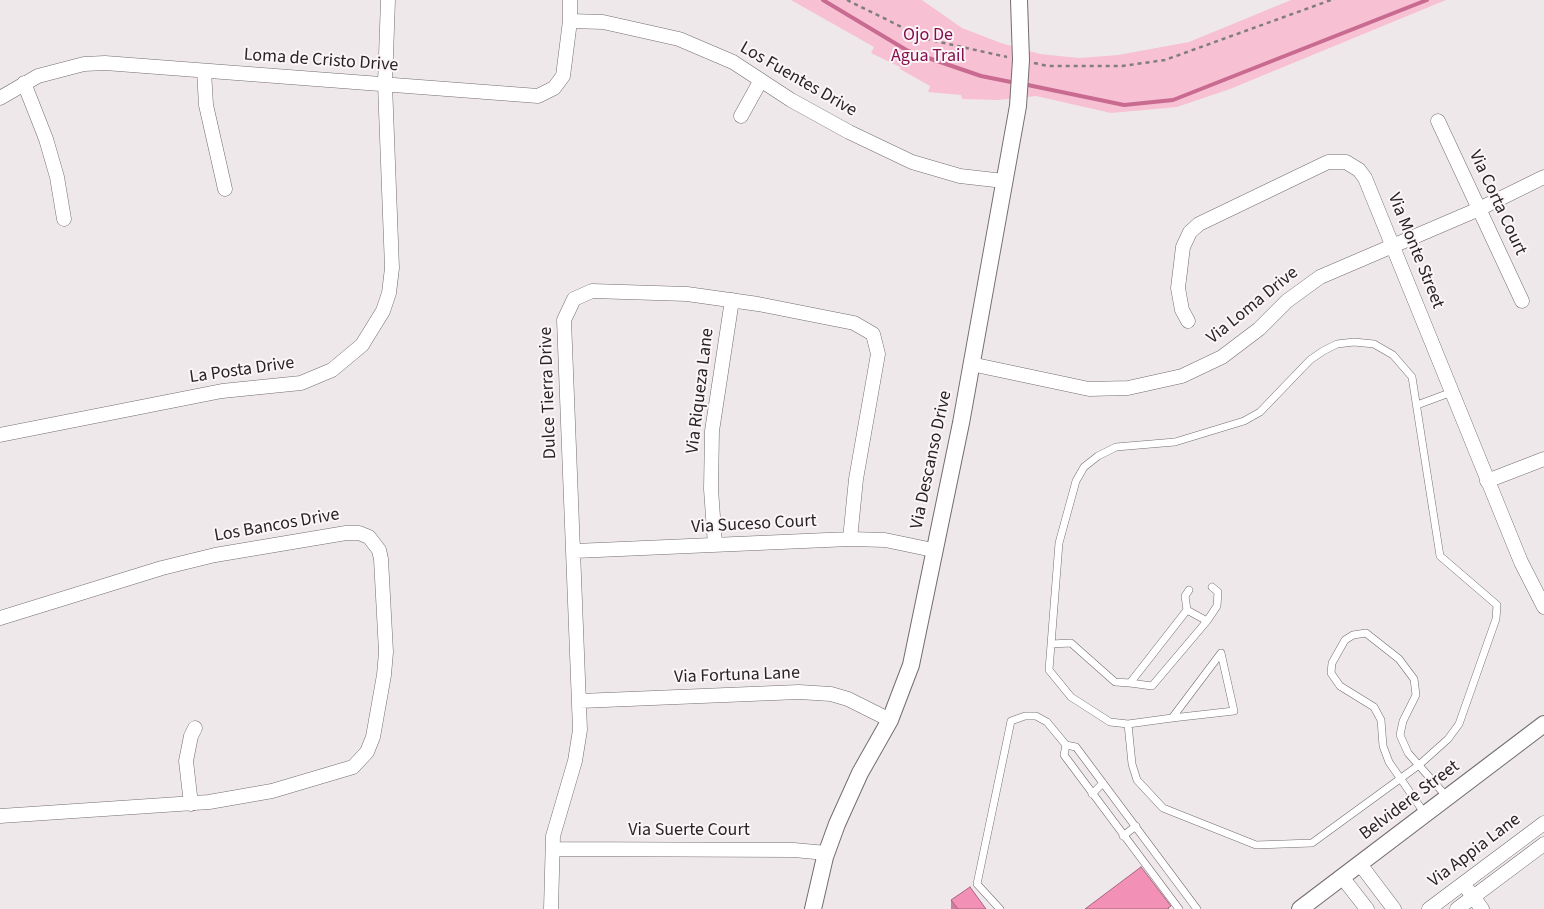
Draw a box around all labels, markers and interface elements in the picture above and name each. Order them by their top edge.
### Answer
park label: Ojo De Agua Trail [891,25,965,68]
street label: Los Fuentes Drive [736,38,860,122]
street label: Loma de Cristo Drive [243,45,399,77]
street label: Via Corta Court [1463,147,1531,259]
street label: Via Monte Street [1382,190,1448,312]
street label: Via Loma Drive [1203,263,1303,349]
street label: Dulce Tierra Drive [536,326,562,460]
street label: Via Riqueza Lane [683,327,719,455]
street label: La Posta Drive [188,353,296,389]
street label: Via Descanso Drive [907,389,957,531]
street label: Los Bancos Drive [213,504,341,548]
street label: Via Suceso Court [691,511,817,539]
street label: Via Fortuna Lane [674,663,800,689]
street label: Belvidere Street [1356,756,1464,846]
street label: Via Appia Lane [1425,809,1525,893]
street label: Via Suerte Court [628,820,750,842]

